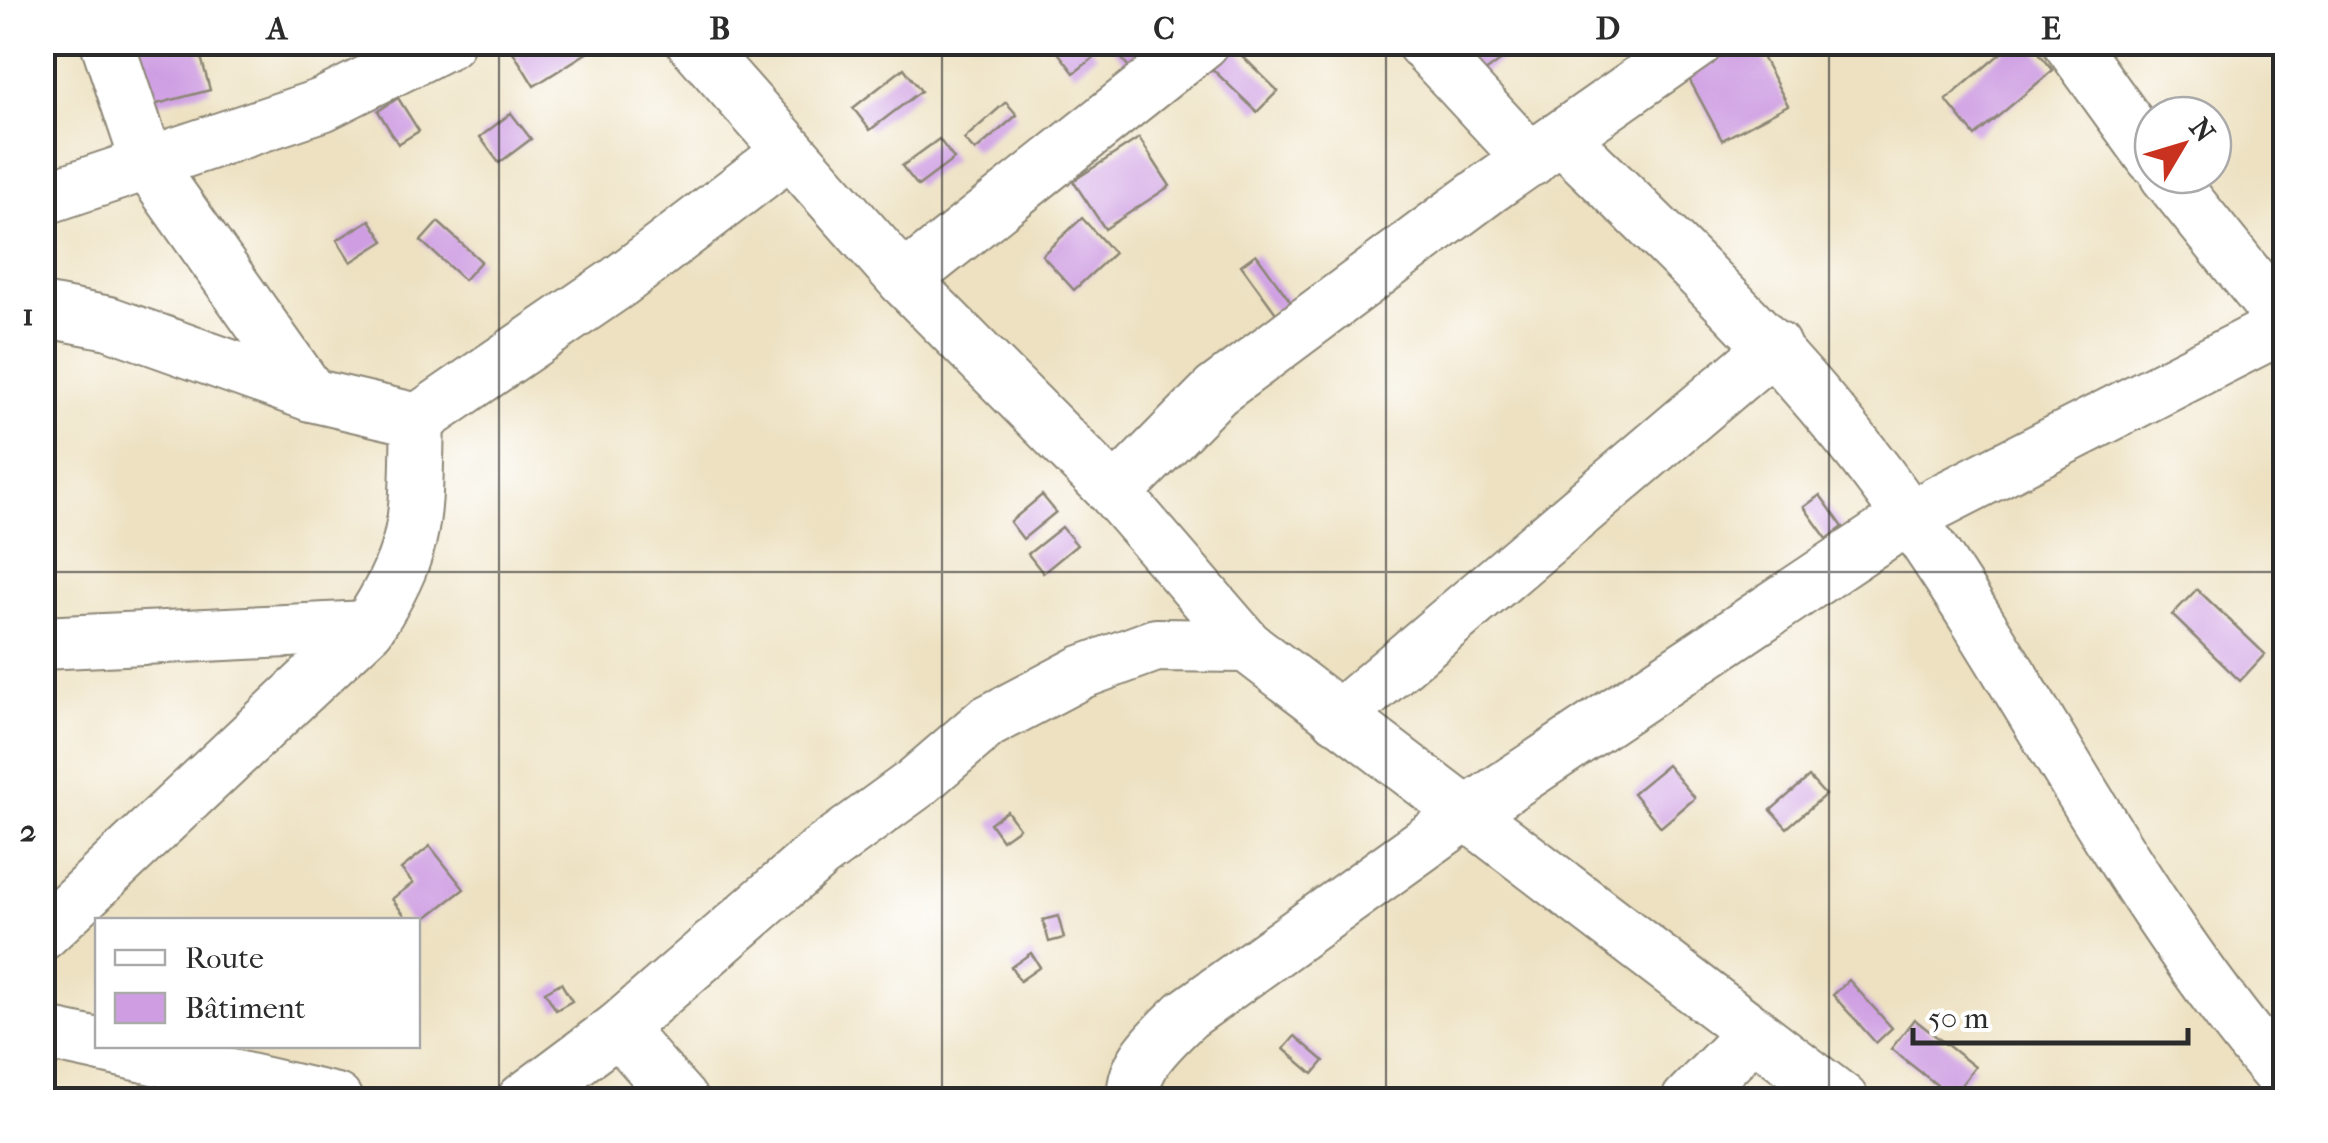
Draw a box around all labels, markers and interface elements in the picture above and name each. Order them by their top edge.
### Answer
text: A [265,10,289,47]
text: B [710,10,730,47]
text: C [1153,10,1175,47]
text: D [1596,10,1620,47]
text: E [2041,10,2061,47]
north arrow [2133,95,2233,195]
text: N [2183,111,2222,149]
text: 1 [22,296,34,333]
text: 2 [20,812,36,849]
legend [95,918,420,1048]
text: Route [185,941,264,976]
scale bar [1913,983,2188,1045]
text: Bâtiment [185,991,306,1026]
text: 50 m [1928,1001,1989,1036]

